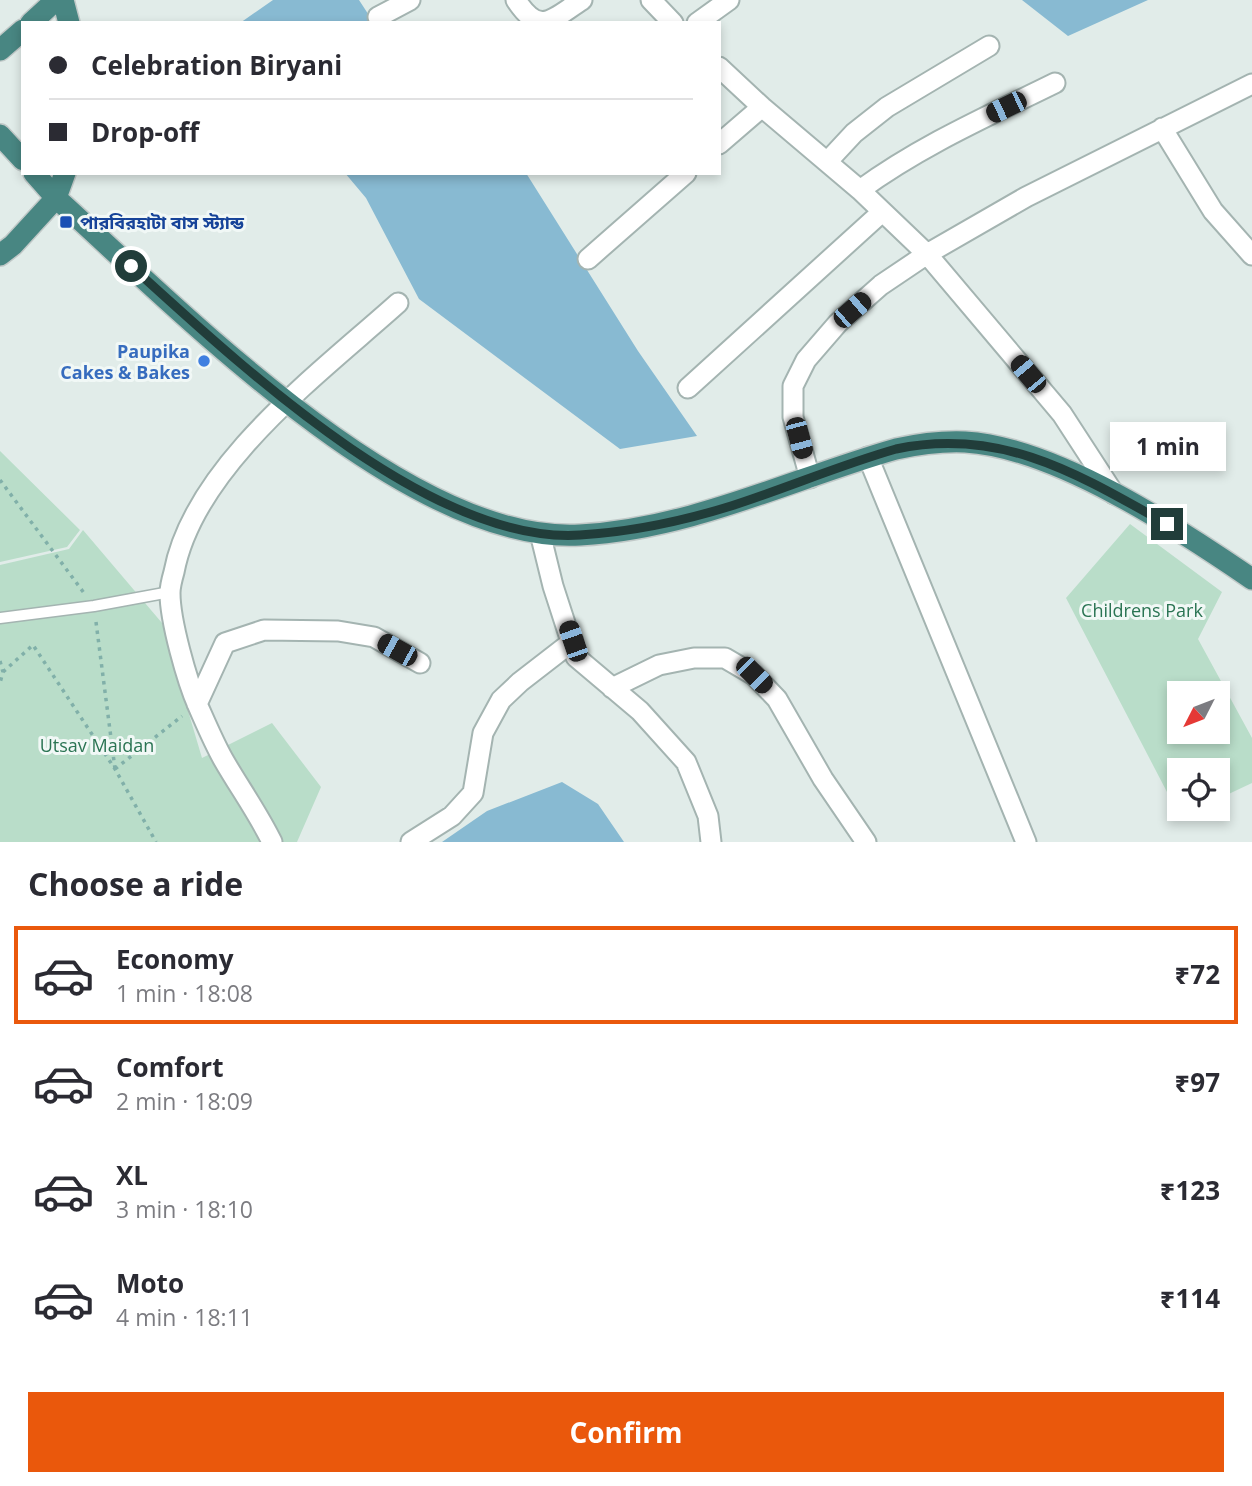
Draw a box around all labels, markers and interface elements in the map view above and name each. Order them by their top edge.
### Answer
text: Celebration Biryani [91,47,342,83]
car [983,88,1030,126]
text: Drop-off [91,114,199,150]
place label: পারবিরহাটা বাস স্ট্যান্ড [80,210,245,234]
marker: পারবিরহাটা বাস স্ট্যান্ড [58,214,74,230]
route start [115,250,147,282]
car [830,288,875,332]
place label: Paupika Cakes & Bakes [60,339,190,384]
car [1007,351,1050,397]
marker: Paupika Cakes & Bakes [196,353,212,369]
car [784,415,815,461]
callout: 1 min [1109,422,1225,472]
text: 1 min [1136,430,1200,462]
route end [1151,508,1183,540]
park label: Childrens Park [1081,598,1203,622]
car [557,618,590,664]
car [374,631,421,669]
car [732,653,777,697]
north arrow [1167,681,1230,744]
map controls [1167,681,1230,821]
park label: Utsav Maidan [40,733,154,757]
button: locate [1167,758,1230,821]
text: Choose a ride [28,862,243,905]
text: Economy [116,941,234,977]
icon: car [32,944,95,1007]
text: ₹72 [1174,956,1220,992]
text: 1 min · 18:08 [116,977,253,1009]
text: Comfort [116,1049,223,1085]
icon: car [32,1052,95,1115]
text: ₹97 [1174,1064,1220,1100]
text: 2 min · 18:09 [116,1085,253,1117]
text: XL [116,1157,148,1193]
icon: car [32,1160,95,1223]
text: ₹123 [1159,1172,1220,1208]
text: 3 min · 18:10 [116,1193,253,1225]
text: Moto [116,1265,184,1301]
icon: car [32,1268,95,1331]
text: ₹114 [1159,1280,1220,1316]
text: 4 min · 18:11 [116,1301,253,1333]
button: Confirm [28,1392,1224,1472]

